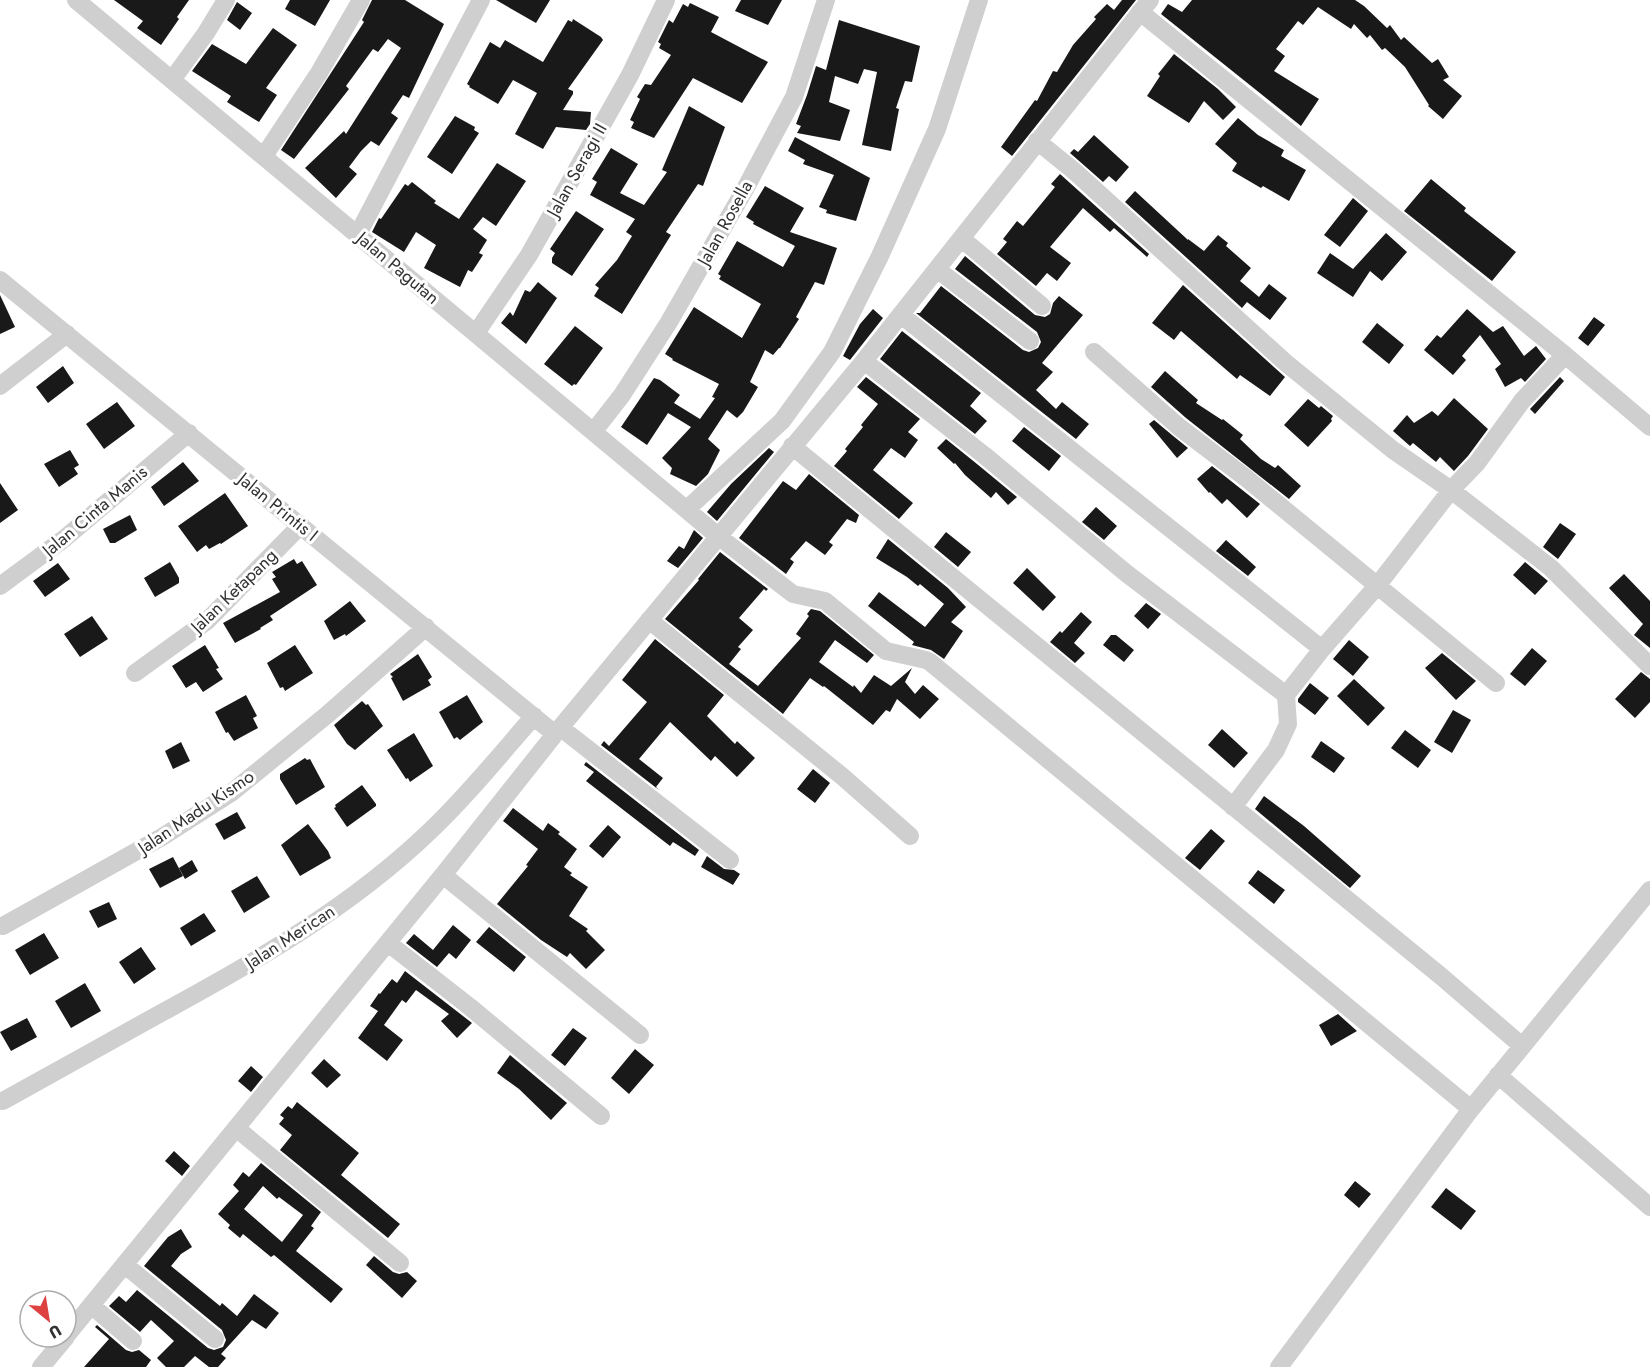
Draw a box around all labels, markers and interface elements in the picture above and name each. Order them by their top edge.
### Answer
street label: Jalan Seragi II [540,118,614,223]
street label: Jalan Rosella [690,176,759,272]
street label: Jalan Pagutan [350,224,445,310]
street label: Jalan Cinta Manis [35,459,153,564]
street label: Jalan Printis I [231,465,324,547]
street label: Jalan Ketapang [184,543,283,640]
street label: Jalan Madu Kismo [131,763,259,862]
street label: Jalan Merican [238,898,340,977]
north arrow [18,1289,78,1349]
text: U [45,1319,66,1344]

